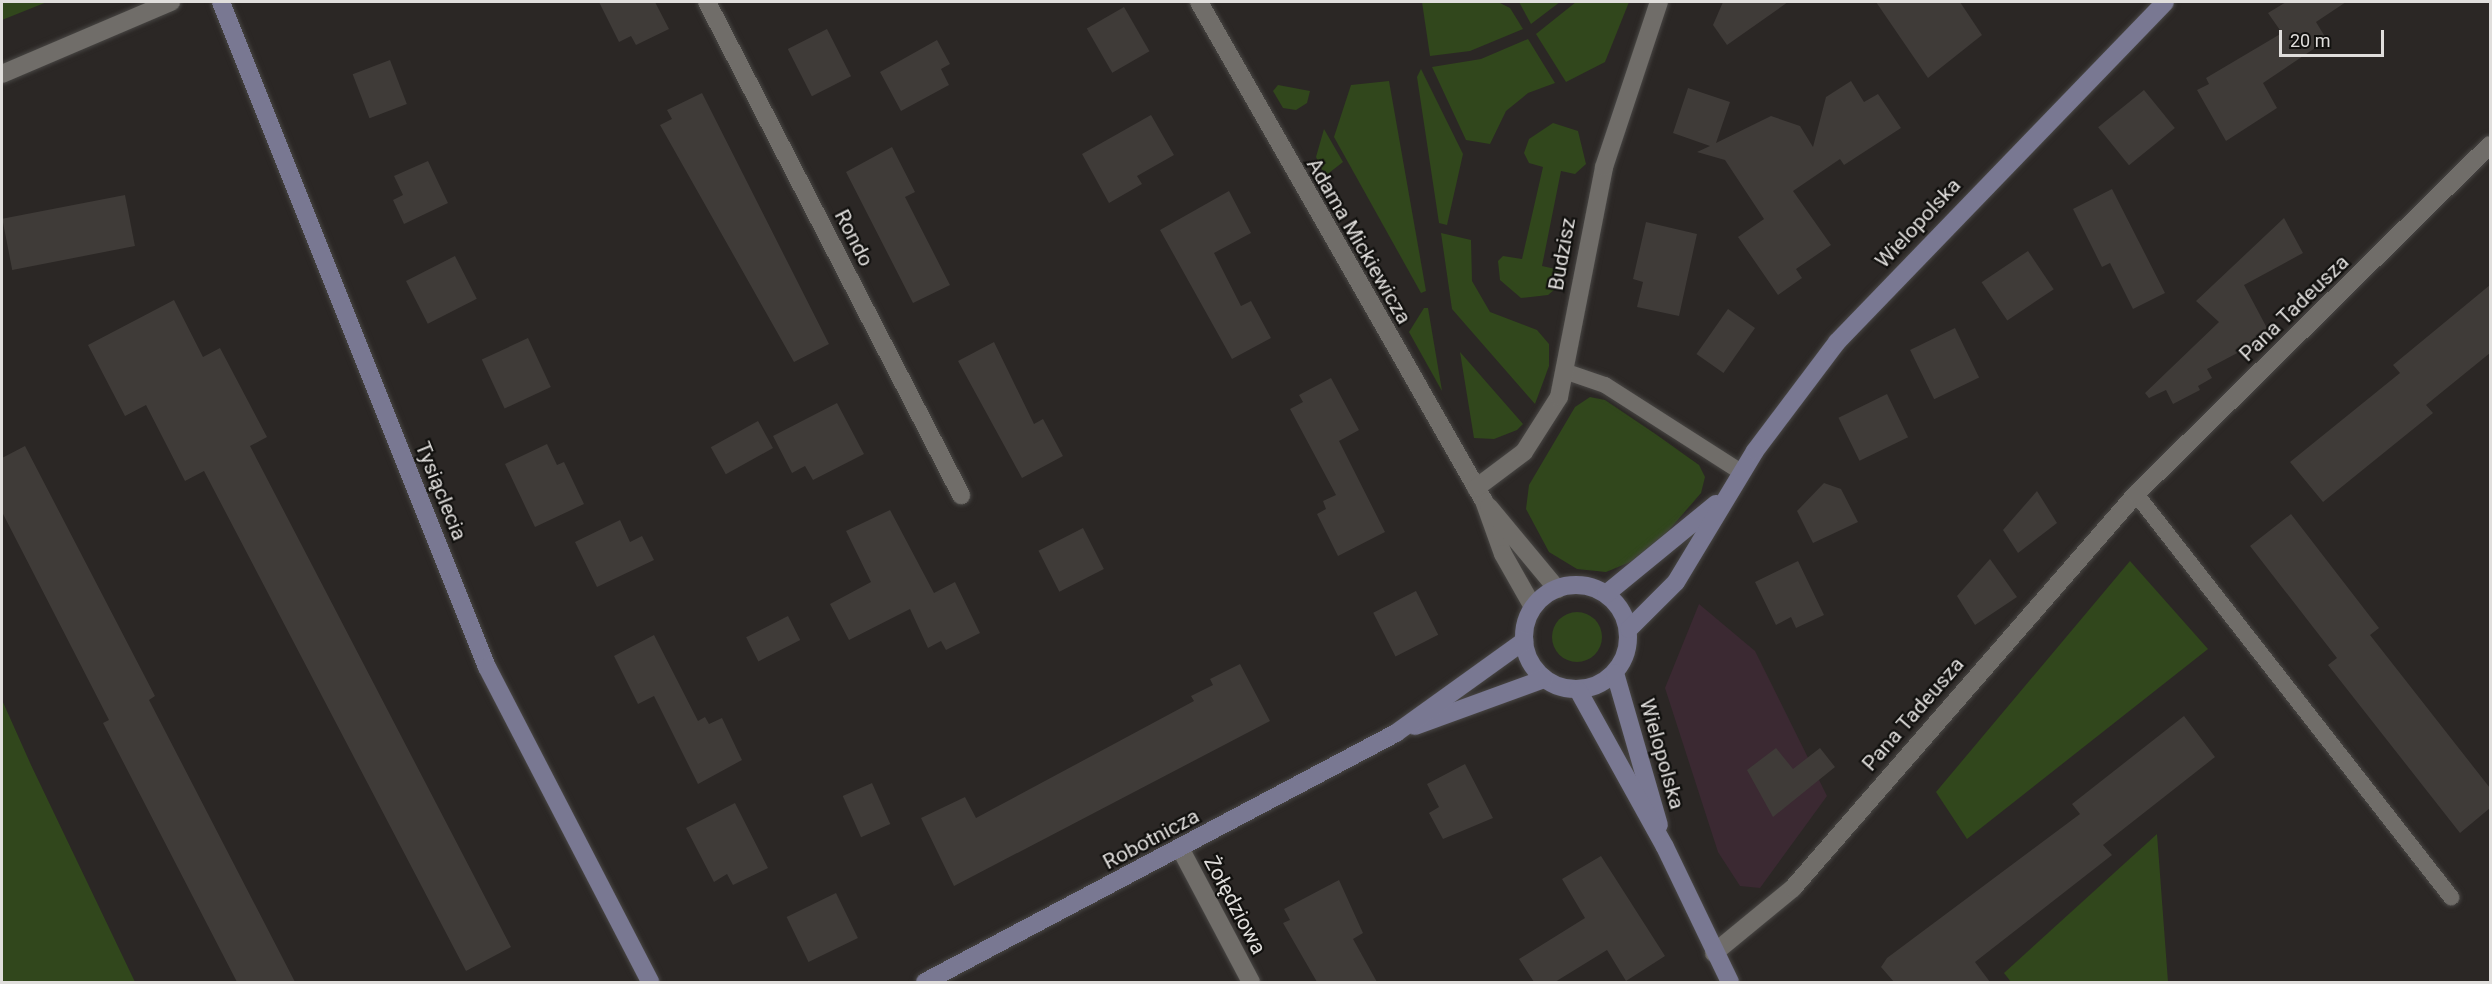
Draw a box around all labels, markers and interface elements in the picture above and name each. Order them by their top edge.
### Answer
scale bar [2282,18,2387,56]
text: 20 m [2290,30,2330,51]
street label: Adama Mickiewicza [1301,154,1417,328]
street label: Wielopolska [1870,173,1966,273]
street label: Rondo [829,205,879,271]
street label: Budzisz [1543,216,1581,292]
street label: Pana Tadeusza [2234,249,2354,367]
street label: Tysiąclecia [410,438,472,544]
street label: Pana Tadeusza [1857,652,1969,776]
street label: Wielopolska [1634,696,1690,812]
street label: Robotnicza [1099,803,1203,875]
street label: Żołędziowa [1199,852,1271,958]

